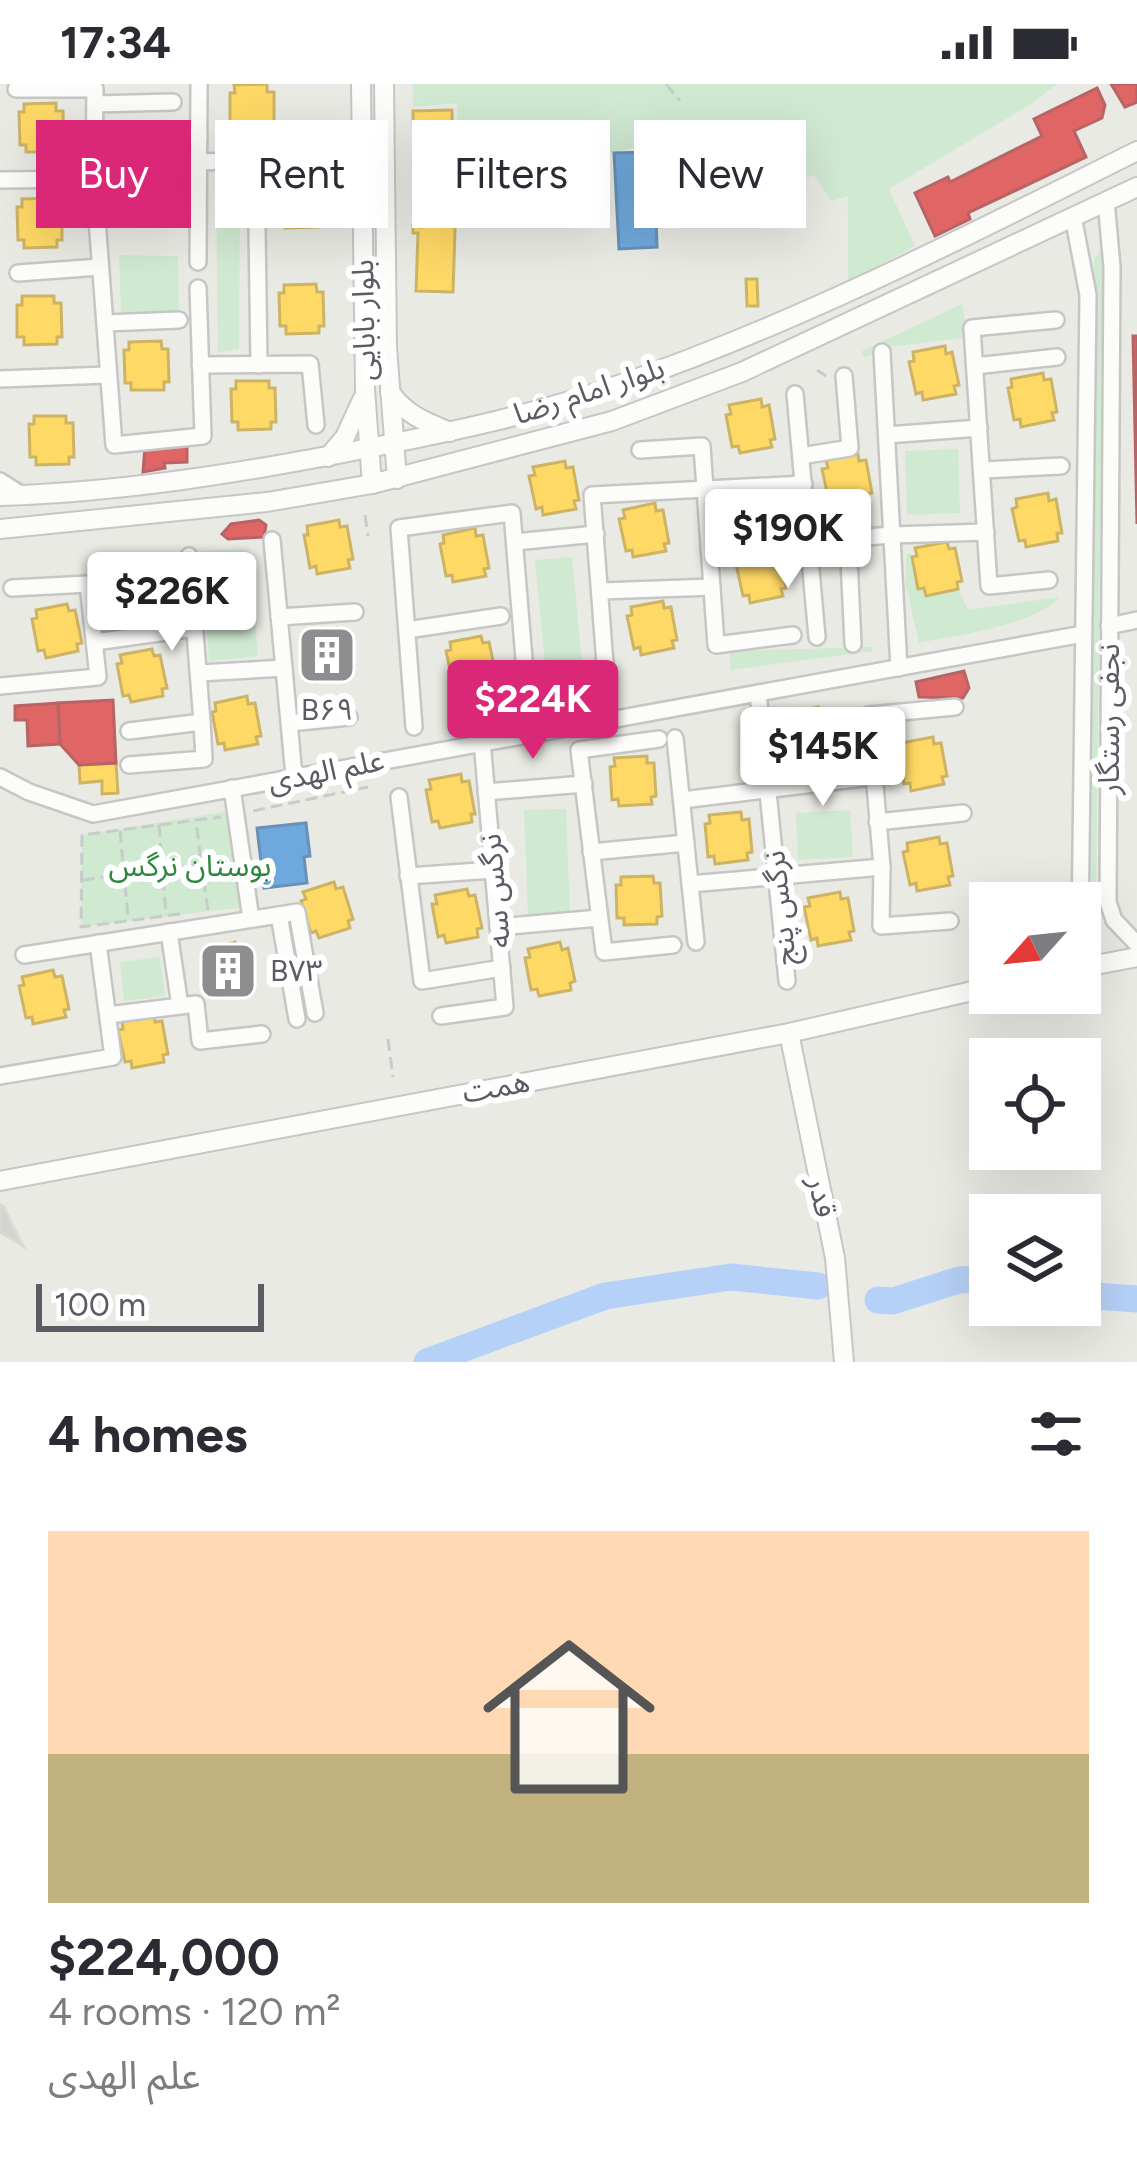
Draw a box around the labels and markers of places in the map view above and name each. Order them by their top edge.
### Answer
pin: $190K [704,489,872,591]
pin: $226K [88,552,256,654]
building icon: B۶۹ [296,624,358,686]
pin: $224K [449,660,617,762]
place label: B۶۹ [301,691,353,728]
pin: $145K [739,707,907,809]
building icon: B۷۳ [197,940,259,1002]
place label: B۷۳ [270,952,323,989]

